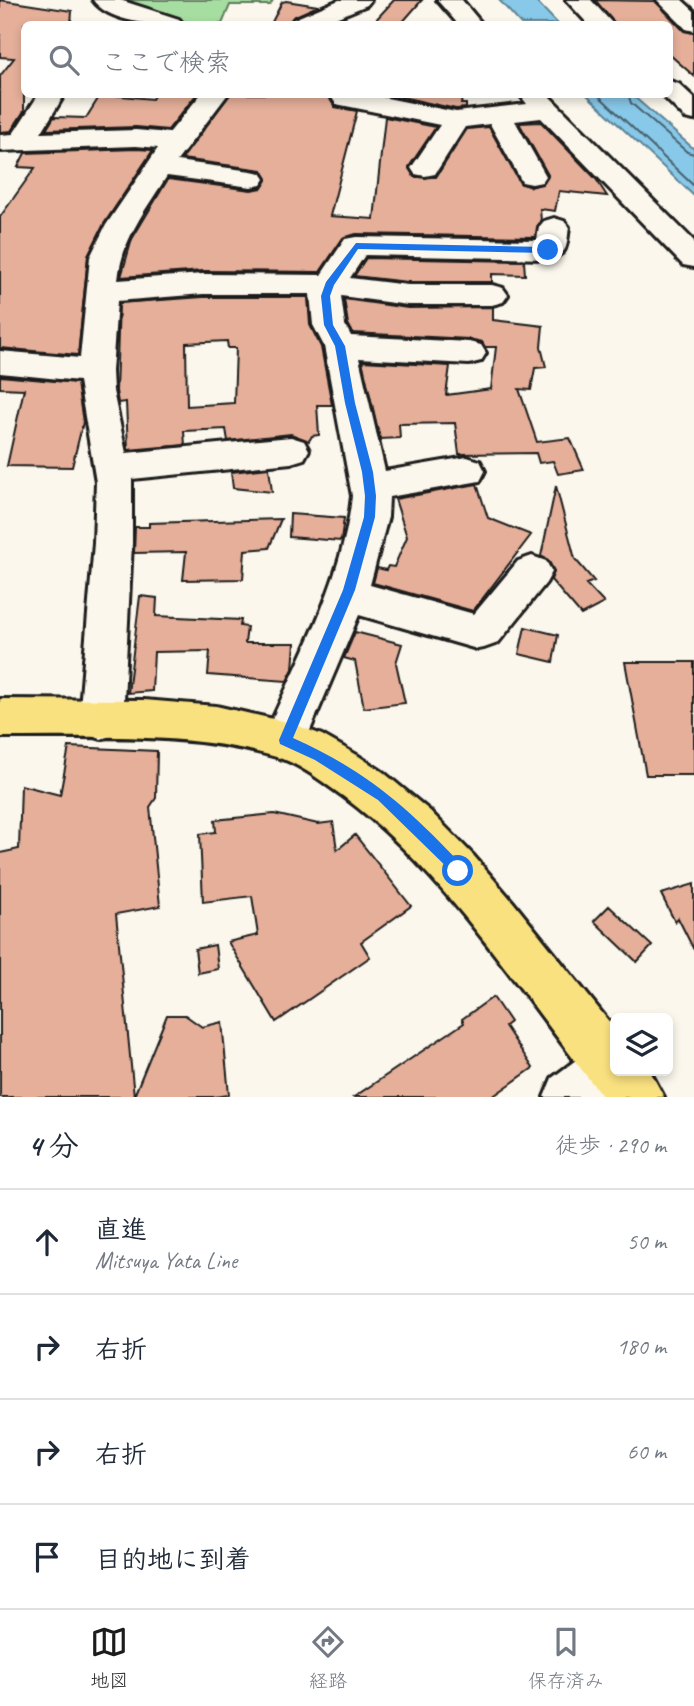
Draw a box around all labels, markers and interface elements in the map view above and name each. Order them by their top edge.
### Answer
search box [21,21,673,98]
icon: search [45,41,83,79]
text: ここで検索 [101,46,231,79]
route end [532,234,563,265]
route start [442,855,473,886]
map controls [610,1013,673,1076]
button: layers [610,1013,673,1076]
text: 4 分 [28,1127,79,1165]
text: 徒歩 · 290 m [555,1131,666,1160]
text: 直進 [95,1213,147,1246]
icon: ahead [28,1223,66,1261]
text: 50 m [627,1227,666,1256]
text: Mitsuya Yata Line [95,1246,237,1275]
icon: right [28,1328,66,1366]
text: 180 m [617,1332,666,1361]
text: 右折 [95,1333,147,1366]
icon: right [28,1433,66,1471]
text: 60 m [627,1437,666,1466]
text: 右折 [95,1438,147,1471]
icon: arrive [28,1538,66,1576]
text: 目的地に到着 [95,1543,251,1576]
tab: 地図 [90,1623,128,1693]
tab: 経路 [309,1623,347,1693]
tab: 保存済み [528,1623,604,1693]

